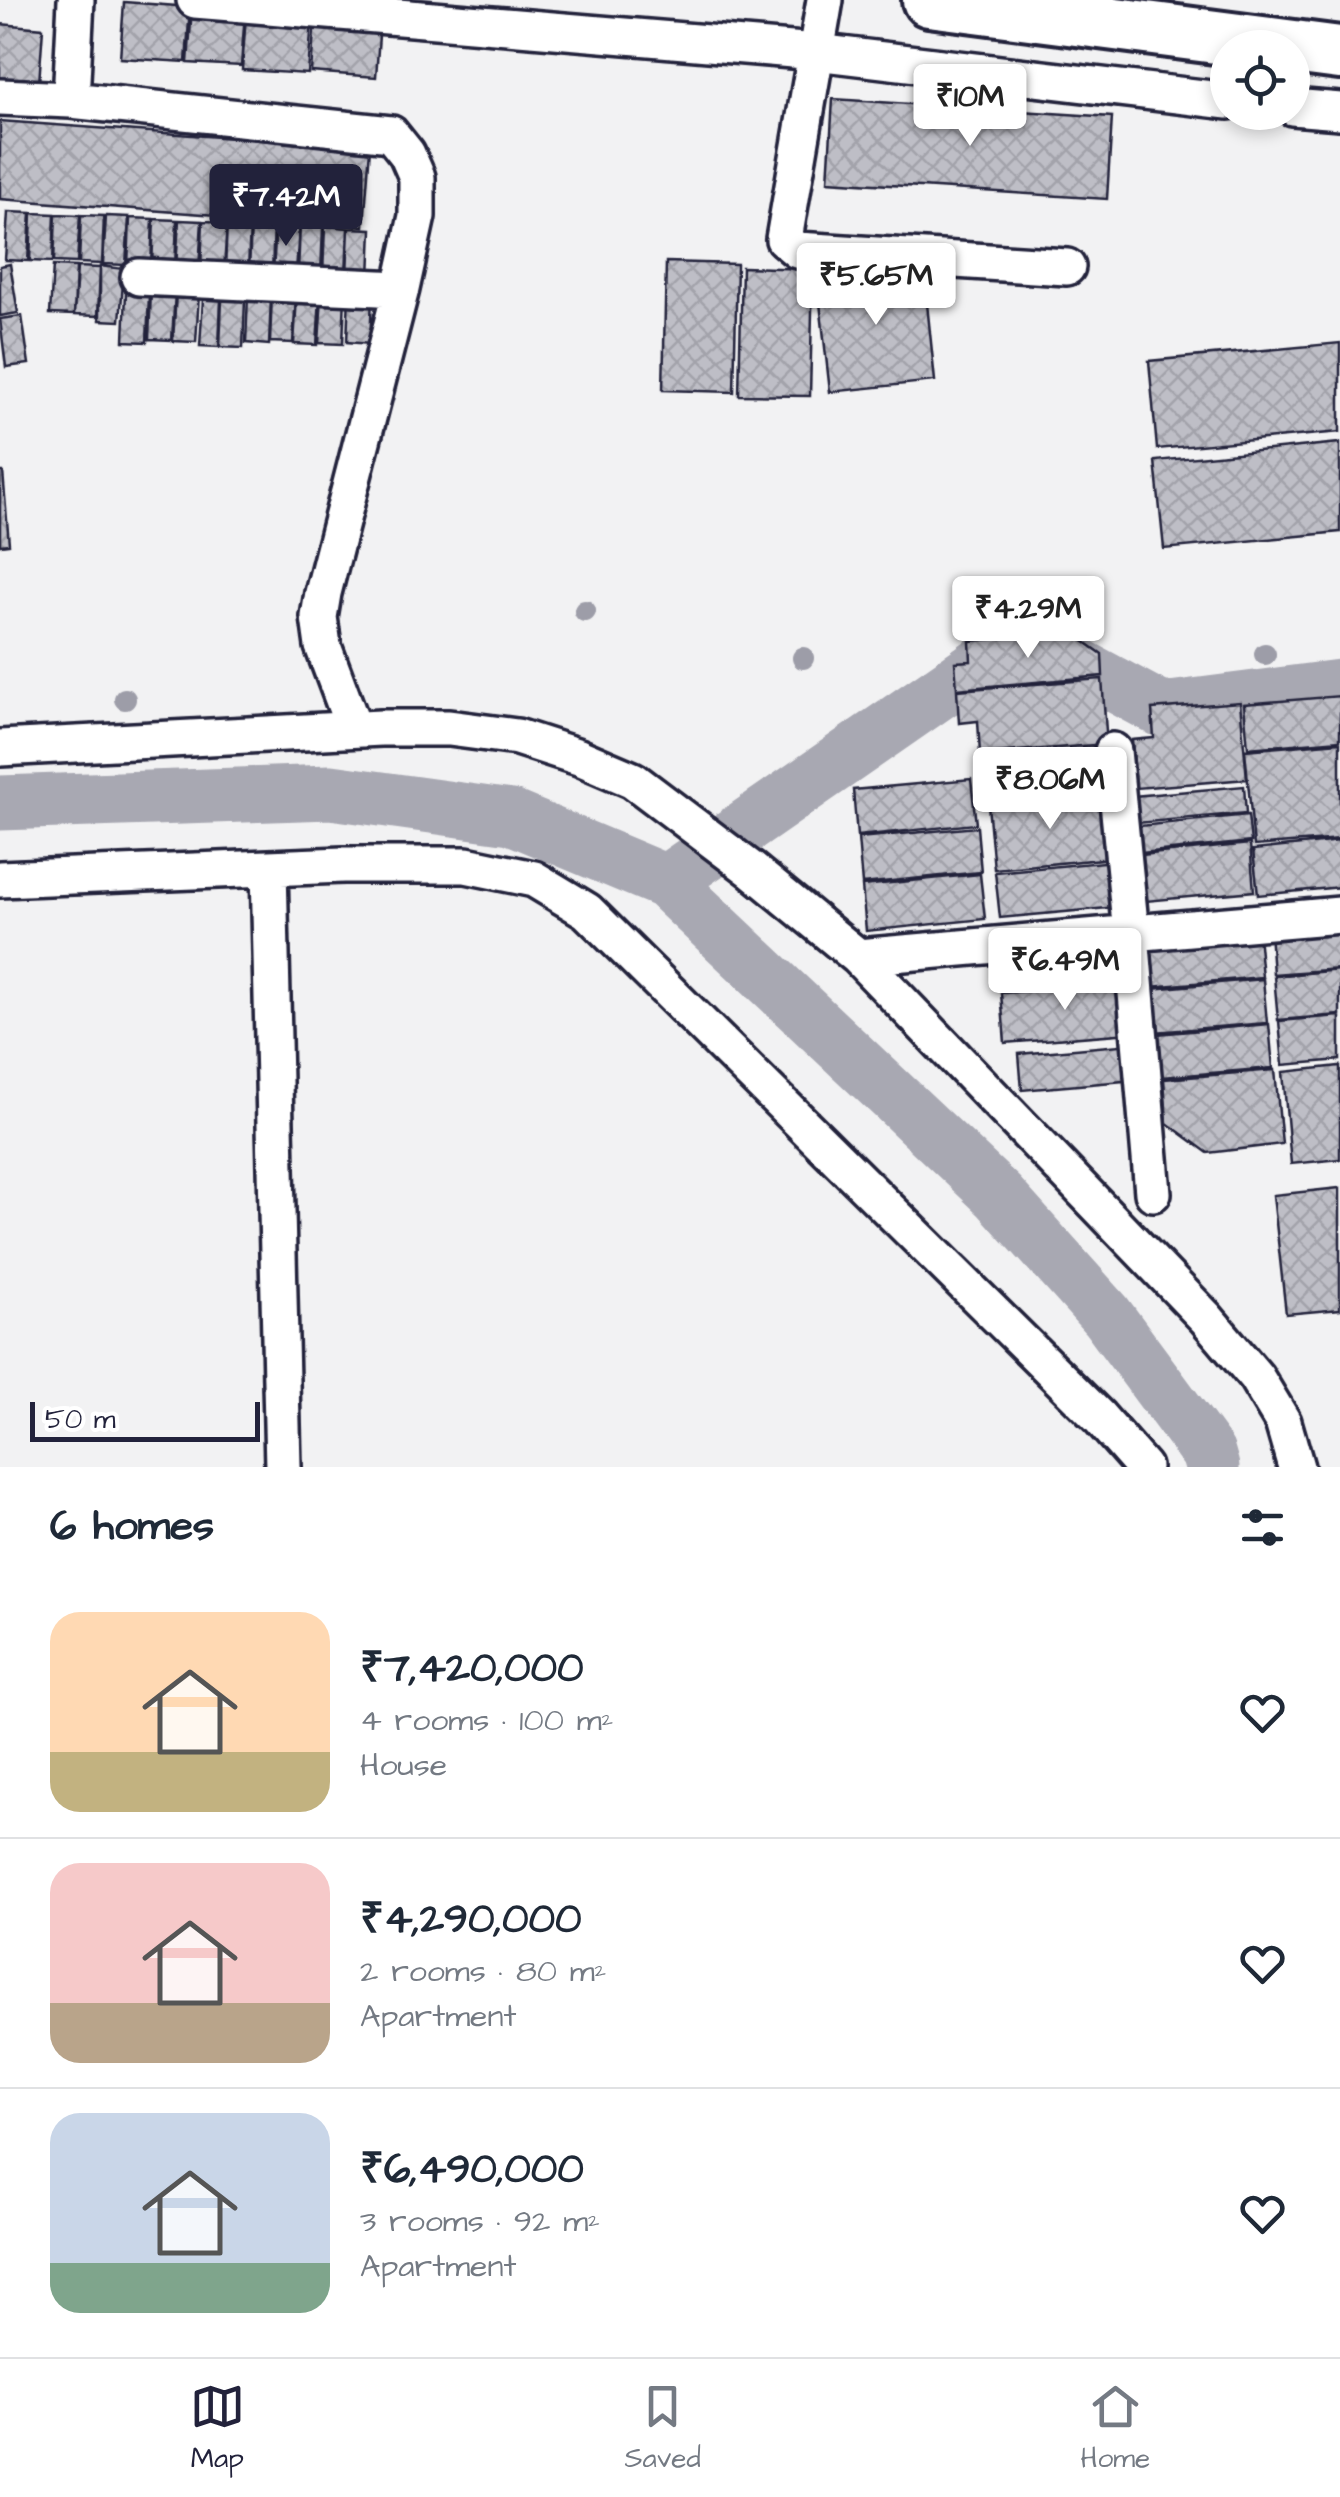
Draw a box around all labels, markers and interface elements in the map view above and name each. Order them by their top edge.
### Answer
map controls [1210,30,1310,130]
button: locate [1210,30,1310,130]
pin: ₹10M [911,64,1029,149]
text: ₹10M [935,74,1005,119]
pin: ₹7.42M [205,164,367,249]
text: ₹7.42M [231,174,341,219]
pin: ₹5.65M [795,243,957,328]
text: ₹5.65M [819,253,933,298]
pin: ₹4.29M [947,576,1109,661]
text: ₹4.29M [974,586,1082,631]
pin: ₹8.06M [969,747,1131,832]
text: ₹8.06M [995,757,1105,802]
pin: ₹6.49M [984,928,1146,1013]
text: ₹6.49M [1010,938,1120,983]
scale bar [30,1397,260,1442]
text: 50 m [45,1400,116,1439]
text: 6 homes [50,1498,214,1556]
icon: filters [1235,1500,1290,1555]
text: ₹7,420,000 [360,1640,583,1698]
icon: home [130,1652,250,1772]
icon: heart [1235,1685,1290,1740]
text: 4 rooms · 100 m² [360,1698,614,1743]
text: House [360,1743,447,1788]
text: ₹4,290,000 [360,1891,581,1949]
icon: home [130,1903,250,2023]
icon: heart [1235,1936,1290,1991]
text: 2 rooms · 80 m² [360,1949,607,1994]
text: Apartment [360,1994,516,2039]
text: ₹6,490,000 [360,2141,584,2199]
icon: home [130,2153,250,2273]
icon: heart [1235,2186,1290,2241]
text: 3 rooms · 92 m² [360,2199,600,2244]
text: Apartment [360,2244,516,2289]
tab: Map [190,2379,245,2478]
tab: Saved [625,2379,701,2478]
tab: Home [1080,2379,1150,2478]

